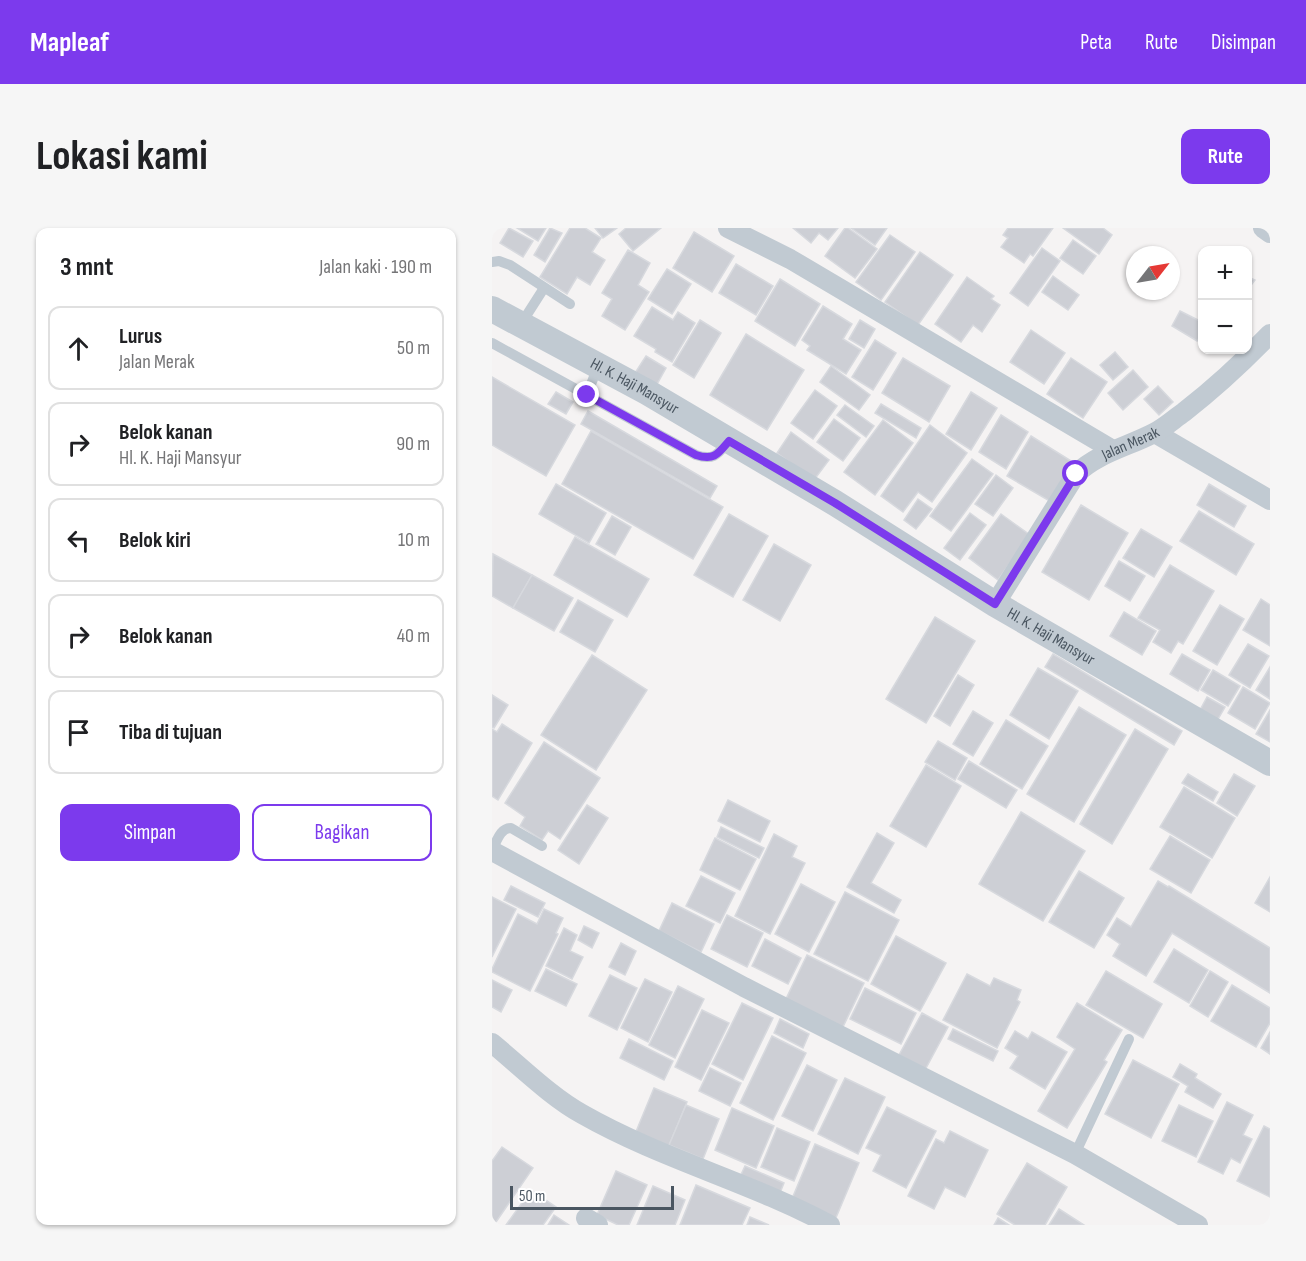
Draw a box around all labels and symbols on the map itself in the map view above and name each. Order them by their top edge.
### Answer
north arrow [1126,246,1180,300]
street label: Hl. K. Haji Mansyur [587,354,683,418]
route end [573,381,599,407]
street label: Jalan Merak [1098,423,1162,465]
route start [1062,460,1088,486]
street label: Hl. K. Haji Mansyur [1004,604,1099,669]
scale bar [510,1183,674,1210]

